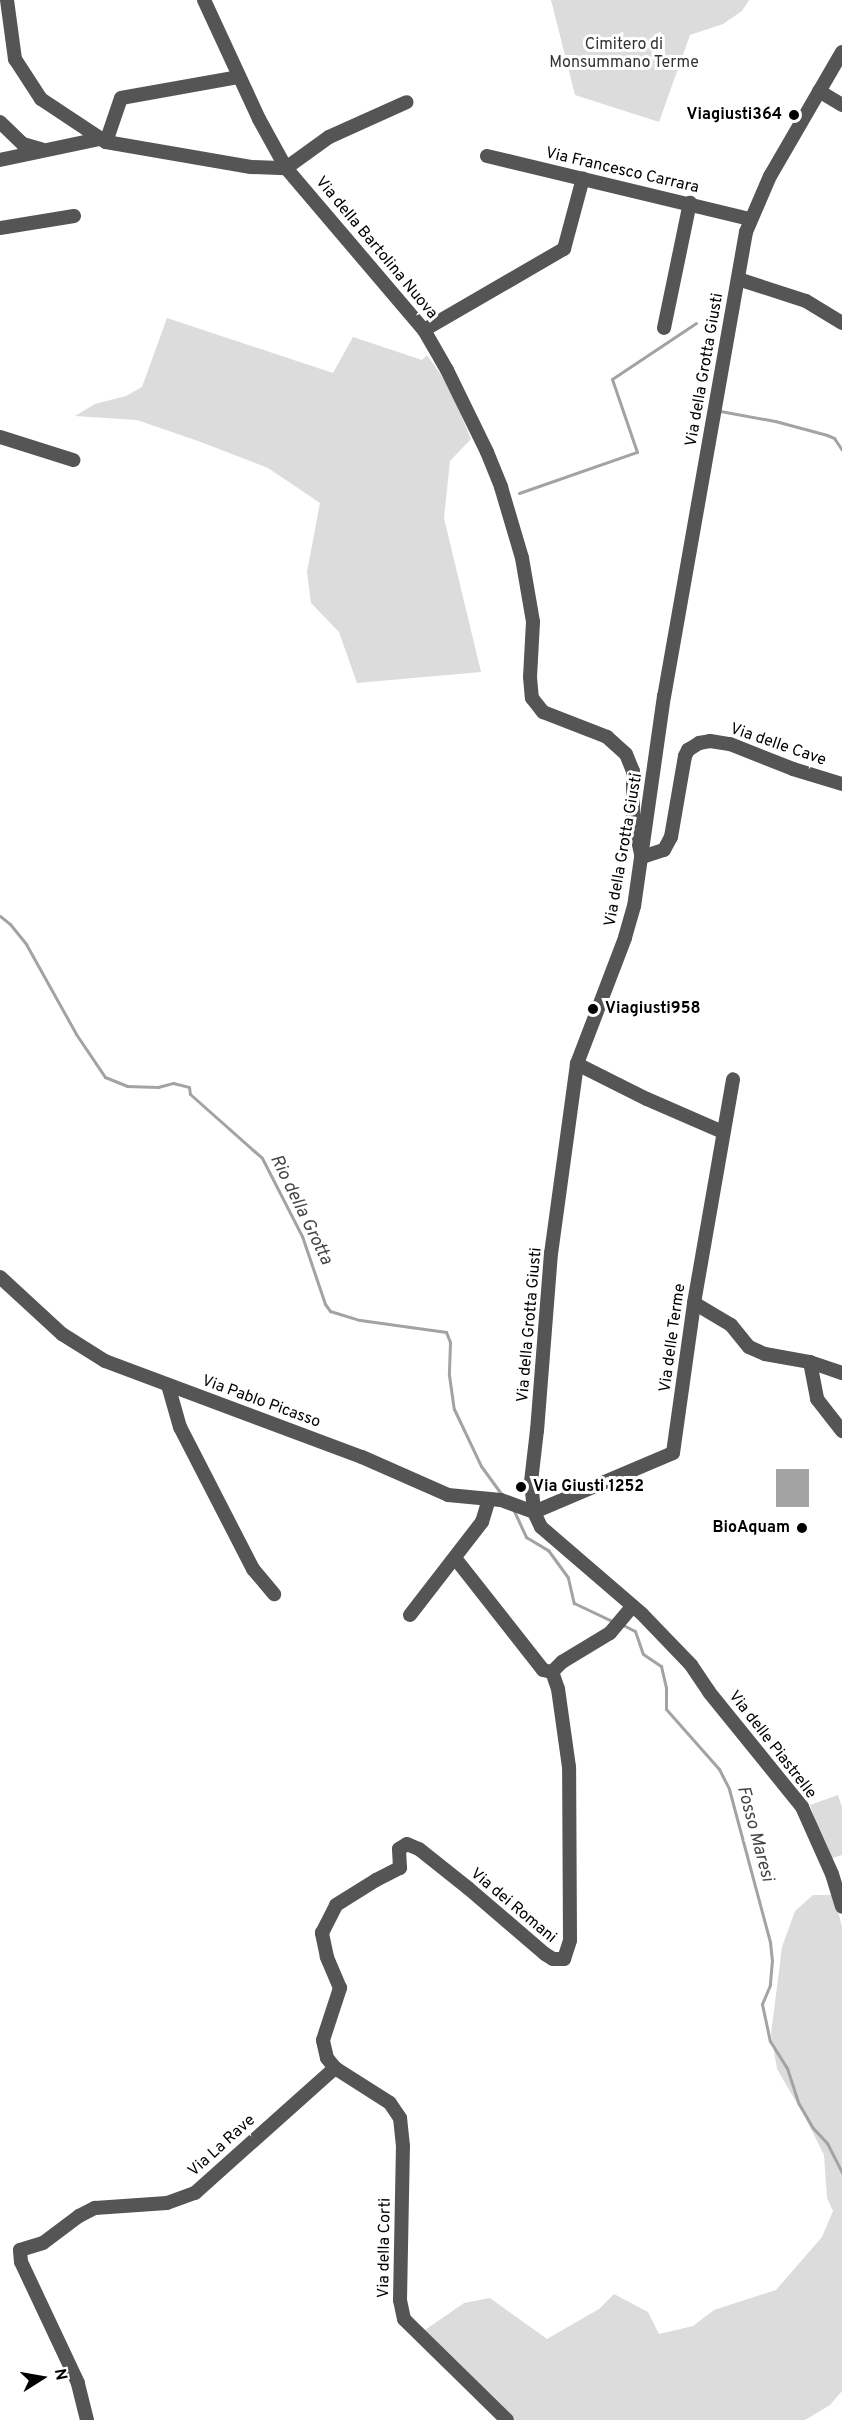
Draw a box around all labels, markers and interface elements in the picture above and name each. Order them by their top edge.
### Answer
park label: Cimitero di Monsummano Terme [549,35,699,73]
place label: Viagiusti364 [686,105,782,125]
marker: Viagiusti364 [787,108,801,122]
street label: Via Francesco Carrara [543,144,701,198]
street label: Via della Bartolina Nuova [311,173,441,323]
street label: Via della Grotta Giusti [682,292,728,448]
street label: Via delle Cave [727,720,829,770]
street label: Via della Grotta Giusti [601,772,647,928]
place label: Viagiusti958 [605,999,700,1019]
marker: Viagiusti958 [586,1002,600,1016]
water label: Rio della Grotta [264,1151,336,1269]
street label: Via della Grotta Giusti [514,1247,546,1403]
street label: Via delle Terme [656,1282,690,1394]
street label: Via Pablo Picasso [199,1372,323,1432]
place label: Via Giusti 1252 [533,1477,644,1497]
marker: Via Giusti 1252 [514,1480,528,1494]
place label: BioAquam [712,1518,790,1538]
marker: BioAquam [795,1521,809,1535]
street label: Via delle Piastrelle [724,1687,820,1803]
water label: Fosso Maresi [731,1784,777,1884]
street label: Via dei Romani [466,1864,560,1948]
street label: Via La Rave [185,2111,259,2181]
street label: Via della Corti [375,2198,395,2298]
north arrow [12,2348,72,2408]
text: N [49,2367,71,2382]

